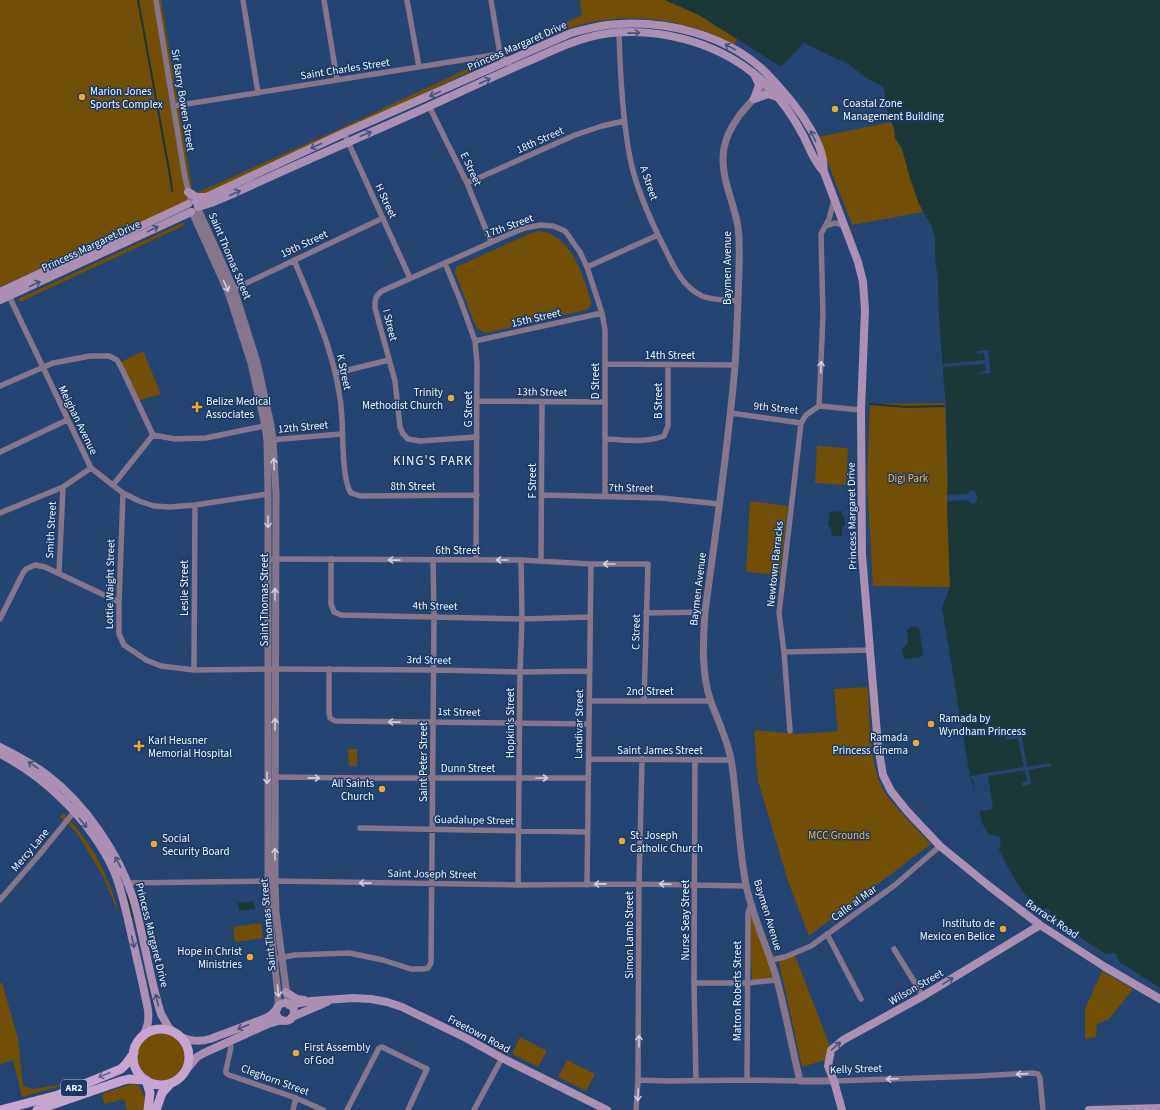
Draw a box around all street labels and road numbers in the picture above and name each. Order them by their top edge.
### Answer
street label: Princess Margaret Drive [465,17,570,75]
street label: Sir Barry Bowen Street [168,48,199,152]
street label: Saint Charles Street [299,54,391,83]
street label: 18th Street [514,123,566,157]
street label: E Street [457,150,485,189]
street label: A Street [636,164,662,203]
street label: H Street [371,181,401,221]
street label: Saint Thomas Street [205,210,255,302]
street label: 17th Street [483,210,536,242]
street label: Princess Margaret Drive [39,216,143,275]
street label: 19th Street [278,226,330,261]
street label: Baymen Avenue [720,231,735,305]
street label: 15th Street [510,305,563,331]
street label: I Street [379,307,401,343]
street label: 14th Street [645,348,695,363]
street label: K Street [333,353,355,391]
street label: D Street [588,362,603,399]
street label: Meighan Avenue [55,383,101,458]
street label: B Street [651,383,666,419]
street label: 13th Street [517,384,568,400]
street label: G Street [461,390,476,427]
street label: 9th Street [753,398,799,418]
street label: 12th Street [277,417,329,437]
street label: Princess Margaret Drive [844,462,860,570]
street label: F Street [525,463,540,499]
street label: 8th Street [391,479,436,494]
street label: 7th Street [608,480,654,496]
street label: Smith Street [42,501,60,559]
street label: Newtown Barracks [763,520,787,608]
street label: Lottie Waight Street [102,538,118,629]
street label: 6th Street [436,543,481,558]
street label: Baymen Avenue [686,551,710,627]
street label: Saint Thomas Street [257,553,272,646]
street label: Leslie Street [177,560,192,616]
street label: 4th Street [412,598,458,614]
street label: C Street [628,614,644,650]
street label: 3rd Street [406,652,452,668]
street label: 2nd Street [626,684,674,699]
street label: Hopkin's Street [503,688,518,758]
street label: Landivar Street [571,689,587,759]
street label: 1st Street [437,704,481,720]
street label: Saint Peter Street [416,722,431,802]
street label: Saint James Street [617,743,703,758]
street label: Dunn Street [441,761,496,776]
street label: Guadalupe Street [434,812,514,828]
street label: Mercy Lane [8,825,53,875]
street label: Saint Joseph Street [387,866,477,882]
street label: Baymen Avenue [750,877,786,953]
street label: Saint Thomas Street [256,878,280,972]
street label: Nurse Seay Street [678,879,693,960]
street label: Princess Margaret Drive [132,881,172,989]
street label: Calle al Mar [828,881,880,925]
street label: Simon Lamb Street [622,891,637,979]
street label: Barrack Road [1022,896,1082,942]
street label: Matron Roberts Street [730,941,745,1041]
street label: Wilson Street [886,965,946,1009]
street label: Freetown Road [445,1011,513,1057]
street label: Cleghorn Street [239,1061,311,1099]
street label: Kelly Street [830,1061,883,1077]
road number: AR2 [61,1080,87,1096]

